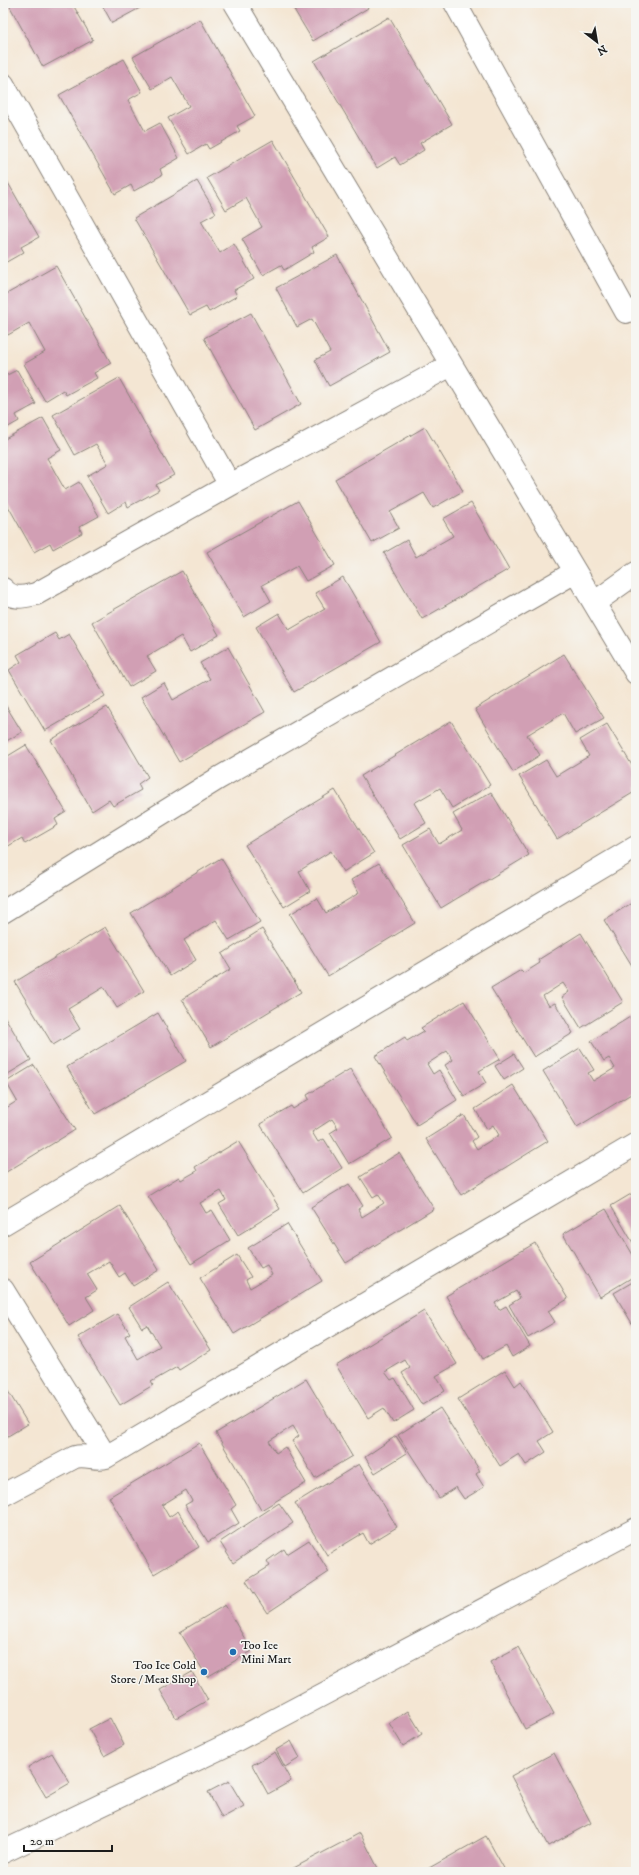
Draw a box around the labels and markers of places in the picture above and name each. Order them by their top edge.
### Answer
place label: Too Ice Mini Mart [241,1638,292,1667]
marker: Too Ice Mini Mart [228,1647,238,1657]
place label: Too Ice Cold Store / Meat Shop [111,1658,196,1687]
marker: Too Ice Cold Store / Meat Shop [199,1667,209,1677]

